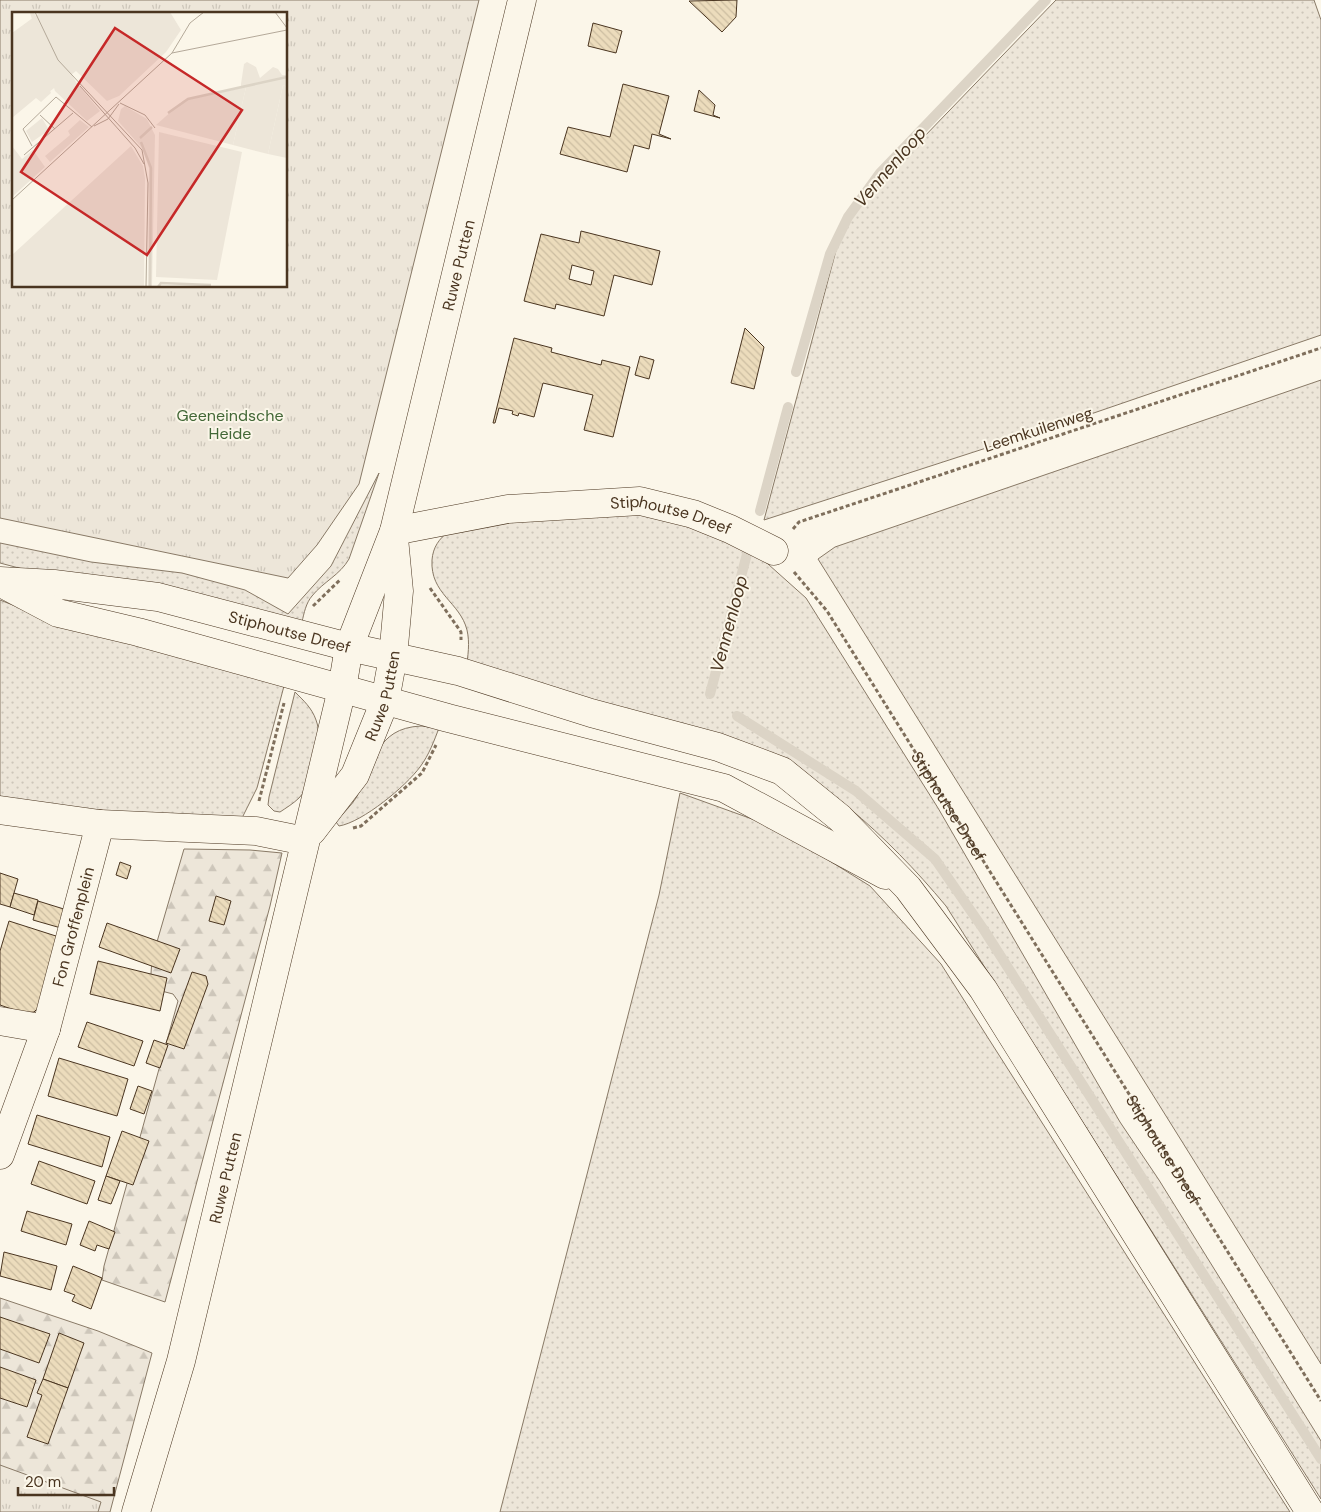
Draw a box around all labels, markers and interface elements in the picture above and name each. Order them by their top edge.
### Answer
inset map [12,12,288,288]
water label: Vennenloop [848,122,932,212]
street label: Ruwe Putten [437,218,480,313]
street label: Leemkuilenweg [981,402,1095,457]
park label: Geeneindsche Heide [176,405,284,444]
street label: Stiphoutse Dreef [609,491,734,539]
water label: Vennenloop [705,573,753,675]
street label: Stiphoutse Dreef [226,606,353,658]
street label: Ruwe Putten [360,650,405,744]
street label: Stiphoutse Dreef [906,748,991,865]
street label: Fon Groffenplein [48,865,99,989]
street label: Stiphoutse Dreef [1121,1091,1205,1208]
street label: Ruwe Putten [204,1130,246,1226]
scale bar [18,1464,114,1496]
text: 20 m [25,1472,61,1492]

